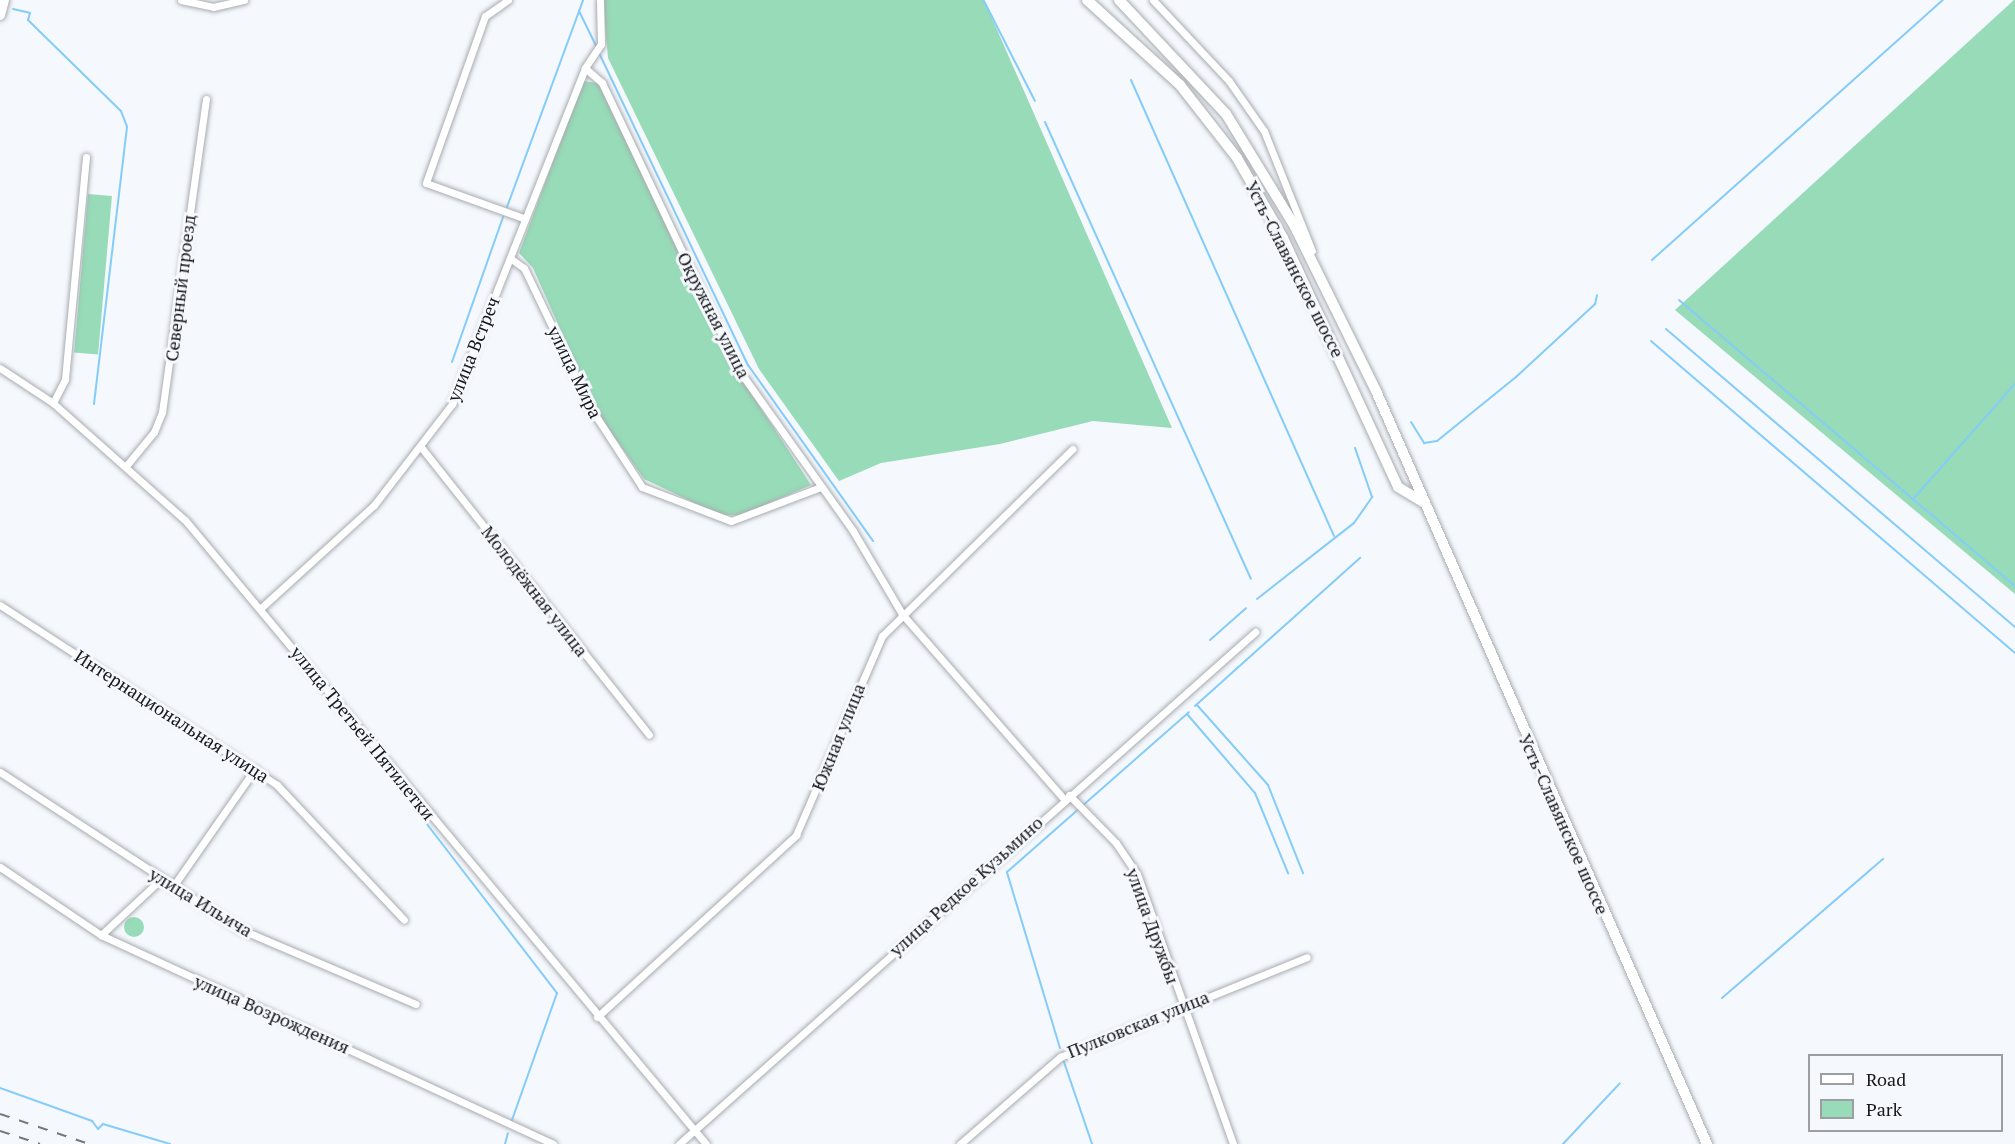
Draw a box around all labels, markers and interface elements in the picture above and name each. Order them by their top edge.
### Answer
street label: Усть-Славянское шоссе [1241,177,1349,361]
street label: Северный проезд [160,213,200,363]
street label: Окружная улица [673,248,755,382]
street label: улица Встреч [442,293,504,405]
street label: улица Мира [543,322,607,422]
street label: Молодёжная улица [477,521,593,661]
street label: улица Третьей Пятилетки [286,642,440,824]
street label: Интернациональная улица [71,645,273,787]
street label: Южная улица [807,680,869,794]
street label: Усть-Славянское шоссе [1514,730,1614,918]
street label: улица Редкое Кузьмино [885,812,1047,960]
street label: улица Ильича [146,863,256,941]
street label: улица Дружбы [1122,865,1184,987]
street label: улица Возрождения [191,970,353,1058]
street label: Пулковская улица [1064,986,1212,1062]
legend [1808,1054,2003,1132]
text: Road [1866,1067,1906,1091]
text: Park [1866,1097,1902,1121]

